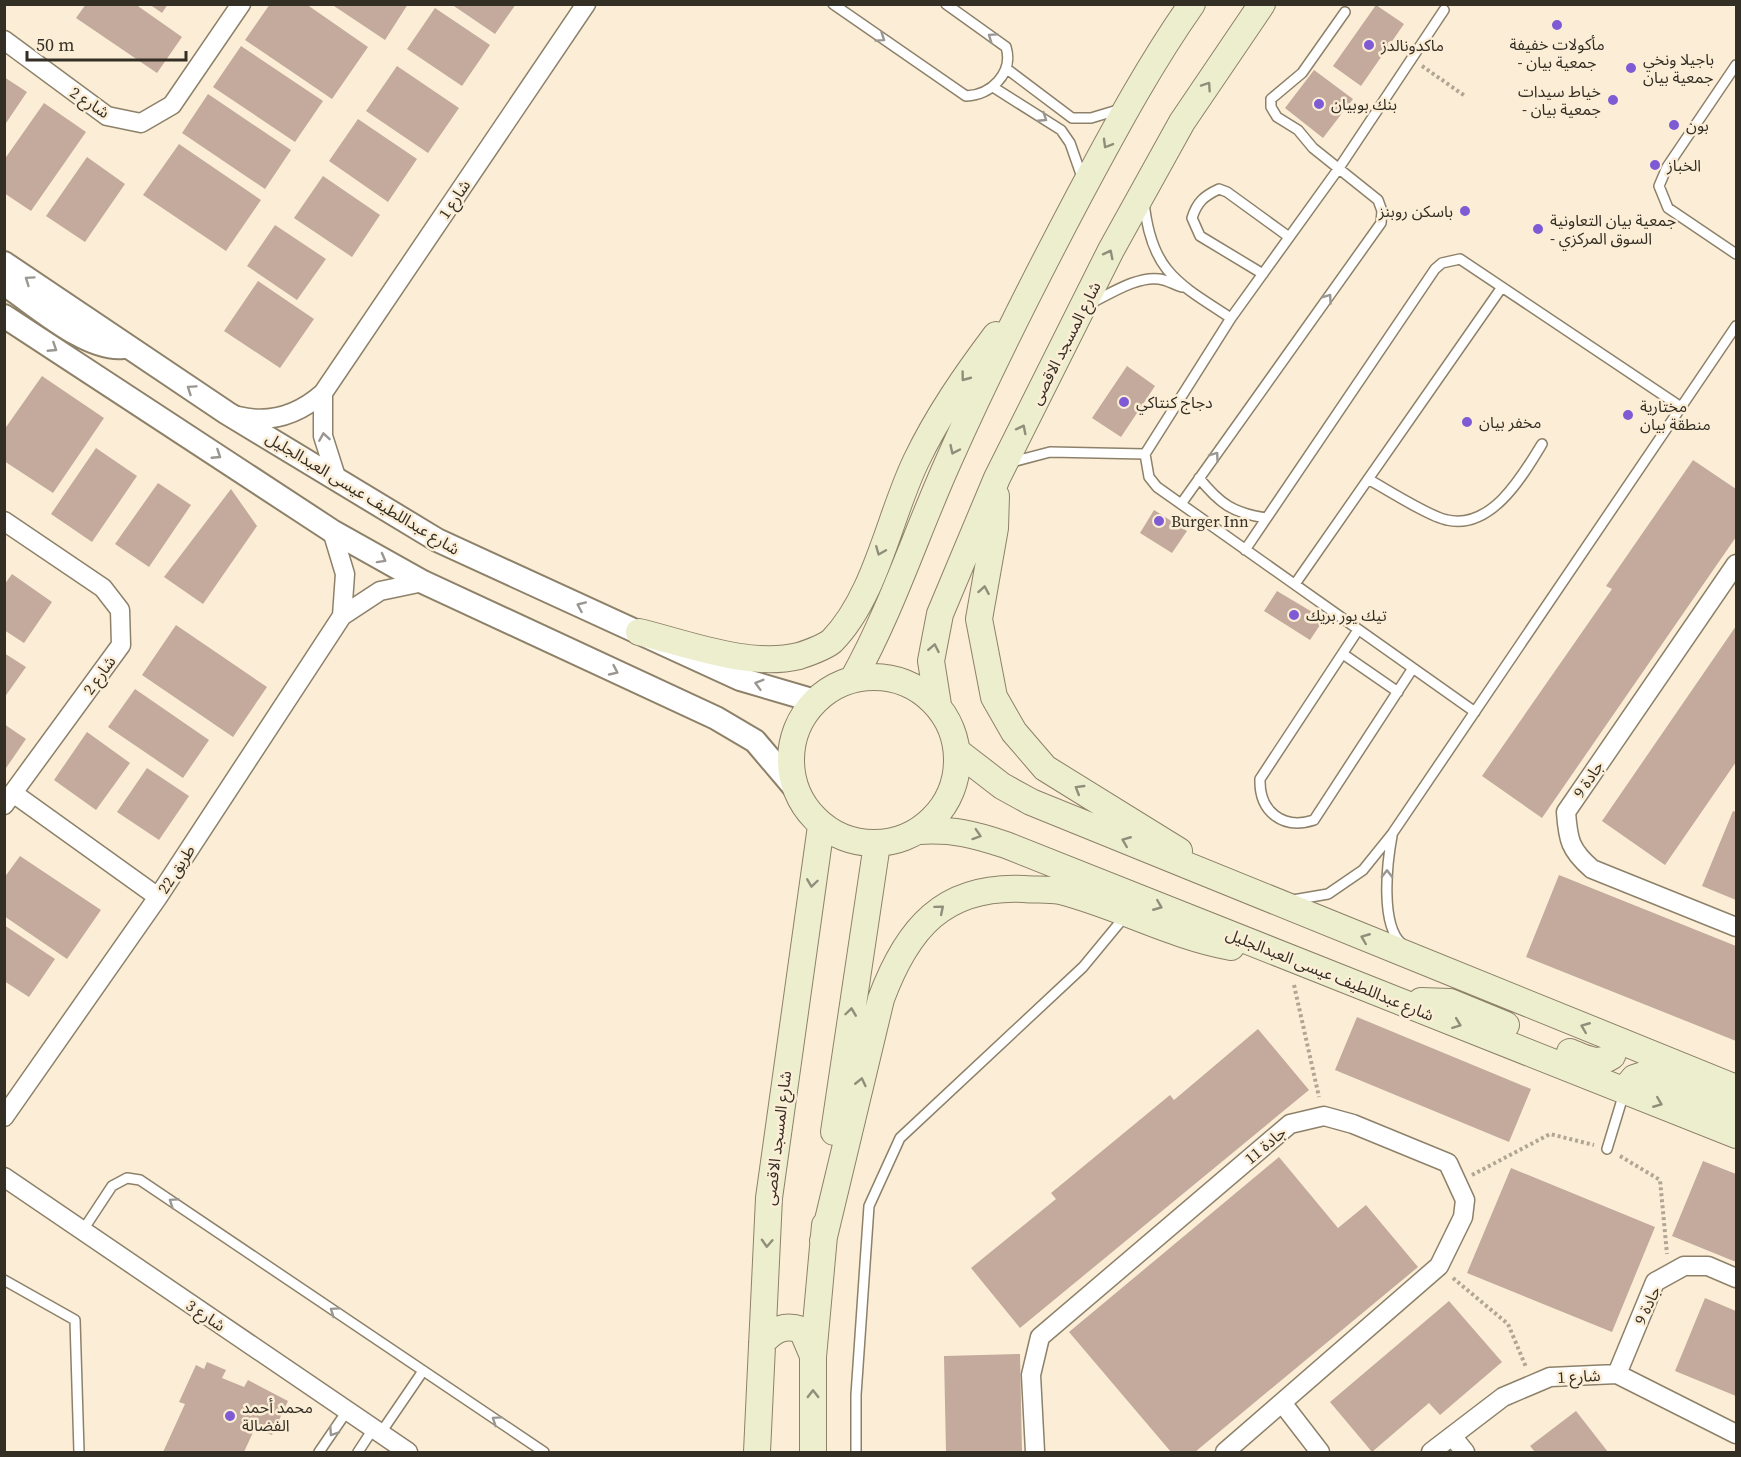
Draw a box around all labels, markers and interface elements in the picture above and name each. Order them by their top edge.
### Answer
marker: مأكولات خفيفة - جمعية بيان [1550,18,1564,32]
scale bar [27,24,186,62]
one-way arrow [874,31,885,42]
text: 50 m [36,32,74,57]
one-way arrow [987,33,998,44]
place label: مأكولات خفيفة - جمعية بيان [1509,33,1605,73]
place label: ماكدونالدز [1380,34,1444,56]
marker: ماكدونالدز [1362,38,1376,52]
place label: باجيلا ونخي جمعية بيان [1643,48,1714,88]
marker: باجيلا ونخي جمعية بيان [1624,61,1638,75]
place label: خياط سيدات - جمعية بيان [1518,80,1601,120]
street label: شارع 2 [65,81,114,125]
one-way arrow [1200,81,1211,92]
place label: بنك بوبيان [1331,93,1397,115]
marker: خياط سيدات - جمعية بيان [1606,93,1620,107]
marker: بنك بوبيان [1312,97,1326,111]
one-way arrow [1036,111,1047,122]
place label: بون [1686,114,1709,136]
marker: بون [1667,118,1681,132]
one-way arrow [1103,138,1115,148]
place label: الخباز [1666,154,1701,176]
marker: الخباز [1648,158,1662,172]
street label: شارع 1 [433,175,477,224]
place label: باسكن روبنز [1378,200,1453,222]
marker: باسكن روبنز [1458,204,1472,218]
place label: جمعية بيان التعاونية - السوق المركزي [1550,209,1676,251]
marker: جمعية بيان التعاونية - السوق المركزي [1531,222,1545,236]
one-way arrow [1102,249,1114,260]
one-way arrow [25,276,36,287]
street label: شارع المسجد الاقصى [1024,278,1107,409]
one-way arrow [1321,293,1332,304]
one-way arrow [47,341,58,352]
one-way arrow [961,370,972,381]
one-way arrow [187,384,197,396]
place label: دجاج كنتاكي [1136,391,1213,415]
marker: دجاج كنتاكي [1117,395,1131,409]
place label: مختارية منطقة بيان [1640,395,1711,435]
marker: مختارية منطقة بيان [1621,408,1635,422]
place label: مخفر بيان [1479,411,1541,433]
marker: مخفر بيان [1460,415,1474,429]
one-way arrow [1015,424,1027,435]
street label: شارع عبداللطيف عيسى العبدالجليل [261,426,464,561]
one-way arrow [319,433,331,442]
one-way arrow [949,443,961,454]
one-way arrow [210,448,221,459]
one-way arrow [1208,452,1219,463]
place label: Burger Inn [1171,510,1249,532]
marker: Burger Inn [1152,514,1166,528]
one-way arrow [875,545,887,556]
one-way arrow [376,551,386,563]
one-way arrow [977,585,990,595]
one-way arrow [576,601,587,613]
place label: تيك يور بريك [1306,604,1387,626]
marker: تيك يور بريك [1287,608,1301,622]
one-way arrow [927,643,940,653]
street label: شارع 2 [77,651,122,700]
one-way arrow [608,663,619,675]
one-way arrow [754,679,764,692]
street label: جادة 9 [1568,756,1608,802]
one-way arrow [1075,784,1085,796]
one-way arrow [971,828,981,840]
one-way arrow [1121,836,1132,848]
street label: طريق 22 [152,840,200,898]
one-way arrow [1381,869,1393,878]
one-way arrow [807,879,819,888]
one-way arrow [1152,899,1163,911]
one-way arrow [933,906,944,917]
street label: شارع عبداللطيف عيسى العبدالجليل [1222,922,1437,1028]
one-way arrow [1361,932,1371,945]
one-way arrow [845,1008,857,1017]
one-way arrow [1451,1017,1462,1029]
one-way arrow [1580,1022,1591,1034]
street label: شارع المسجد الاقصى [758,1069,798,1207]
one-way arrow [854,1077,867,1087]
one-way arrow [1652,1096,1663,1108]
street label: جادة 11 [1240,1121,1290,1169]
one-way arrow [168,1198,179,1209]
one-way arrow [761,1239,774,1248]
street label: جادة 9 [1629,1282,1665,1328]
street label: شارع 3 [181,1294,230,1338]
one-way arrow [330,1307,341,1318]
street label: شارع 1 [1557,1364,1601,1390]
one-way arrow [807,1390,819,1399]
place label: محمد أحمد الفضالة [242,1396,313,1436]
marker: محمد أحمد الفضالة [223,1409,237,1423]
one-way arrow [492,1416,503,1427]
one-way arrow [329,1425,340,1436]

